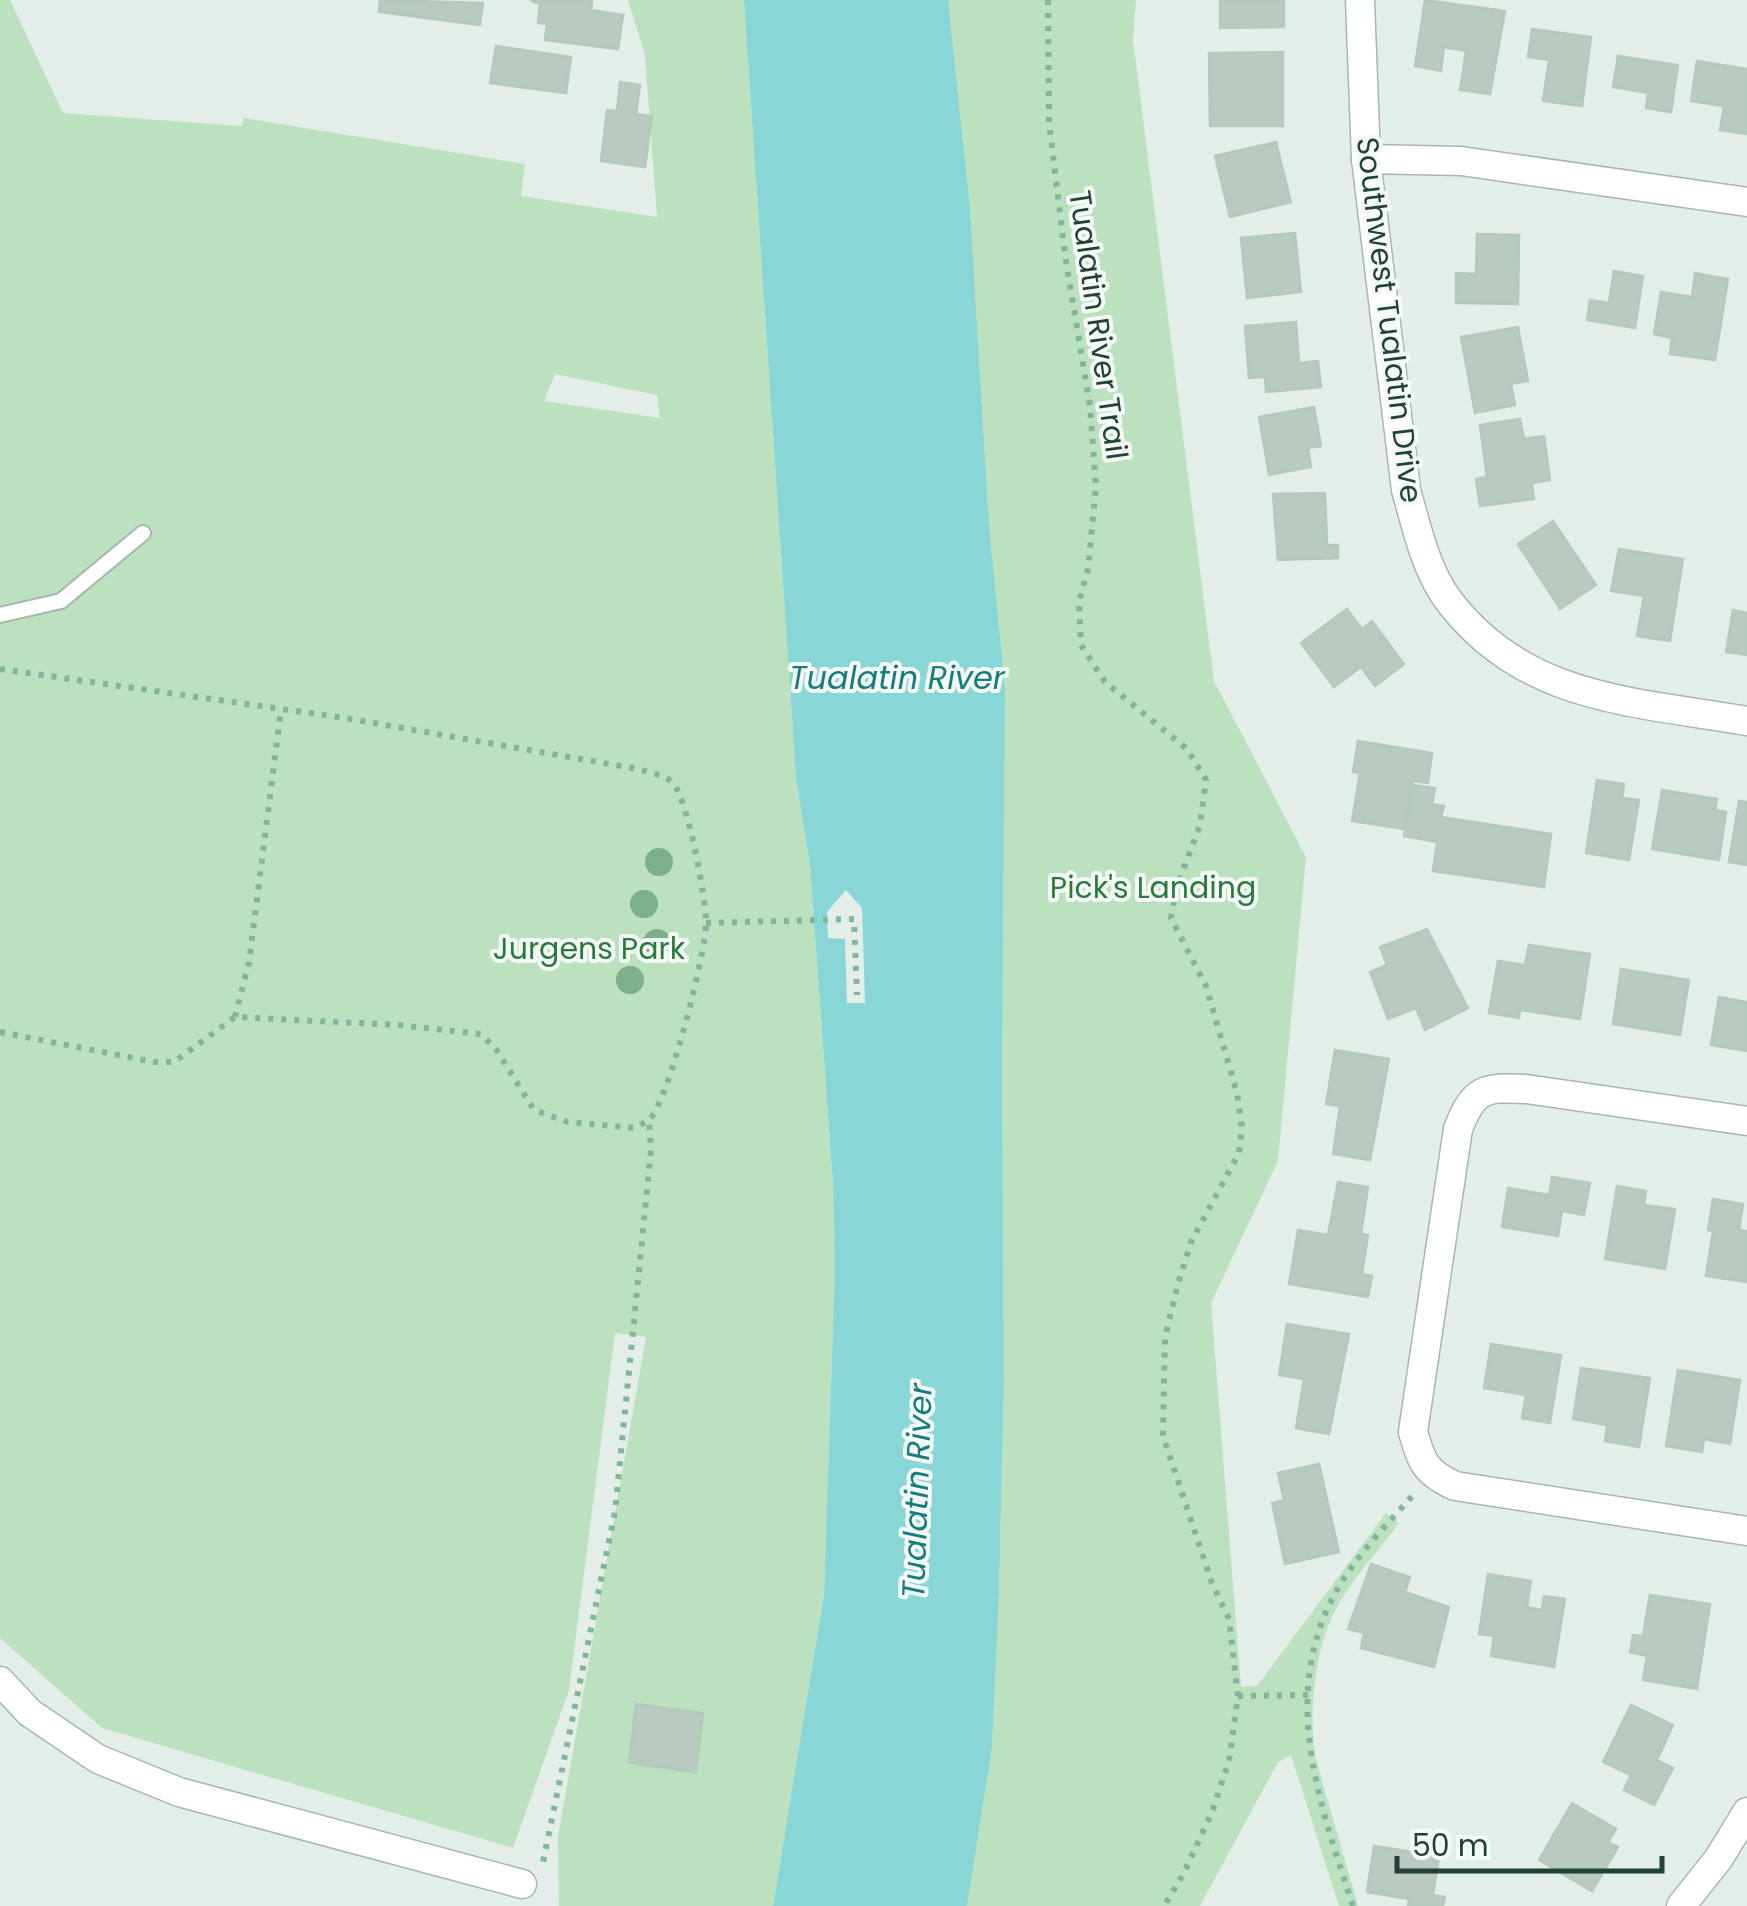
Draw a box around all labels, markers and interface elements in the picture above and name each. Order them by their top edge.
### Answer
street label: Southwest Tualatin Drive [1346,135,1433,505]
street label: Tualatin River Trail [1058,187,1139,462]
water label: Tualatin River [789,655,1006,700]
park label: Pick's Landing [1050,866,1256,909]
park label: Jurgens Park [493,927,686,970]
water label: Tualatin River [890,1381,943,1599]
scale bar [1397,1811,1662,1873]
text: 50 m [1412,1824,1489,1867]

